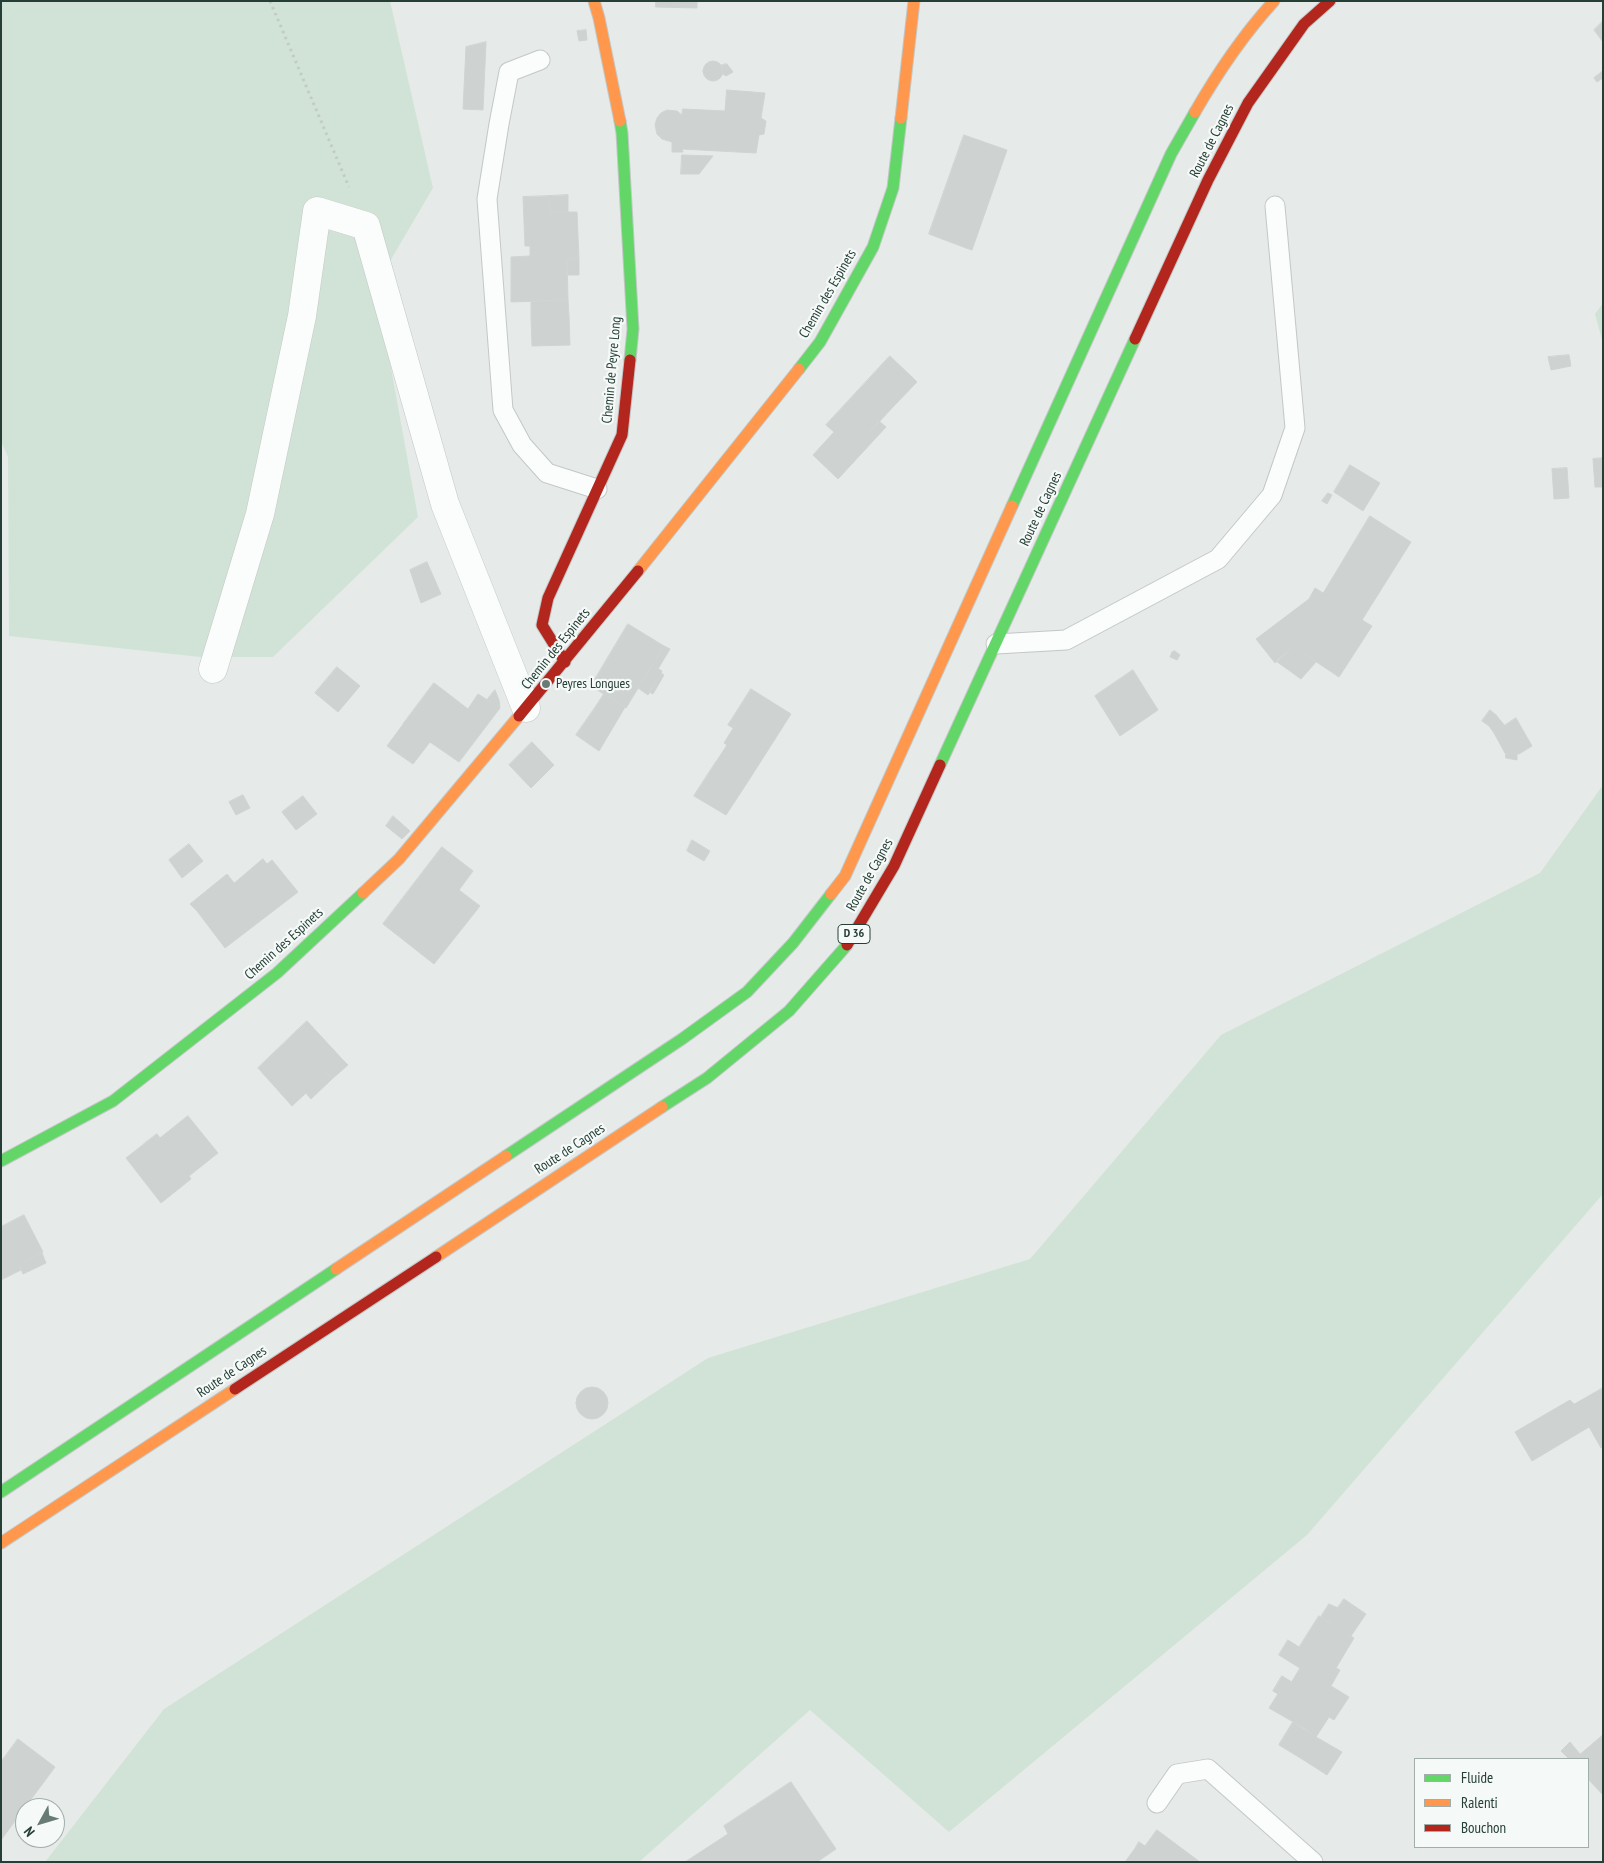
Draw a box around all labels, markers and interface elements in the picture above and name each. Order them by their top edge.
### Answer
street label: Route de Cagnes [1186,101,1238,181]
street label: Chemin des Espinets [796,247,860,341]
street label: Chemin de Peyre Long [599,316,625,424]
street label: Route de Cagnes [1016,469,1066,549]
street label: Chemin des Espinets [518,605,594,693]
place label: Peyres Longues [556,676,630,692]
marker: Peyres Longues [540,678,552,690]
street label: Route de Cagnes [843,836,897,914]
street label: Chemin des Espinets [241,904,327,984]
road number: D 36 [838,924,870,944]
street label: Route de Cagnes [532,1120,608,1178]
street label: Route de Cagnes [194,1343,270,1401]
legend [1414,1758,1589,1848]
text: Fluide [1461,1768,1493,1787]
text: Ralenti [1461,1793,1498,1812]
north arrow [15,1798,65,1848]
text: Bouchon [1461,1818,1506,1837]
text: N [20,1823,38,1840]

